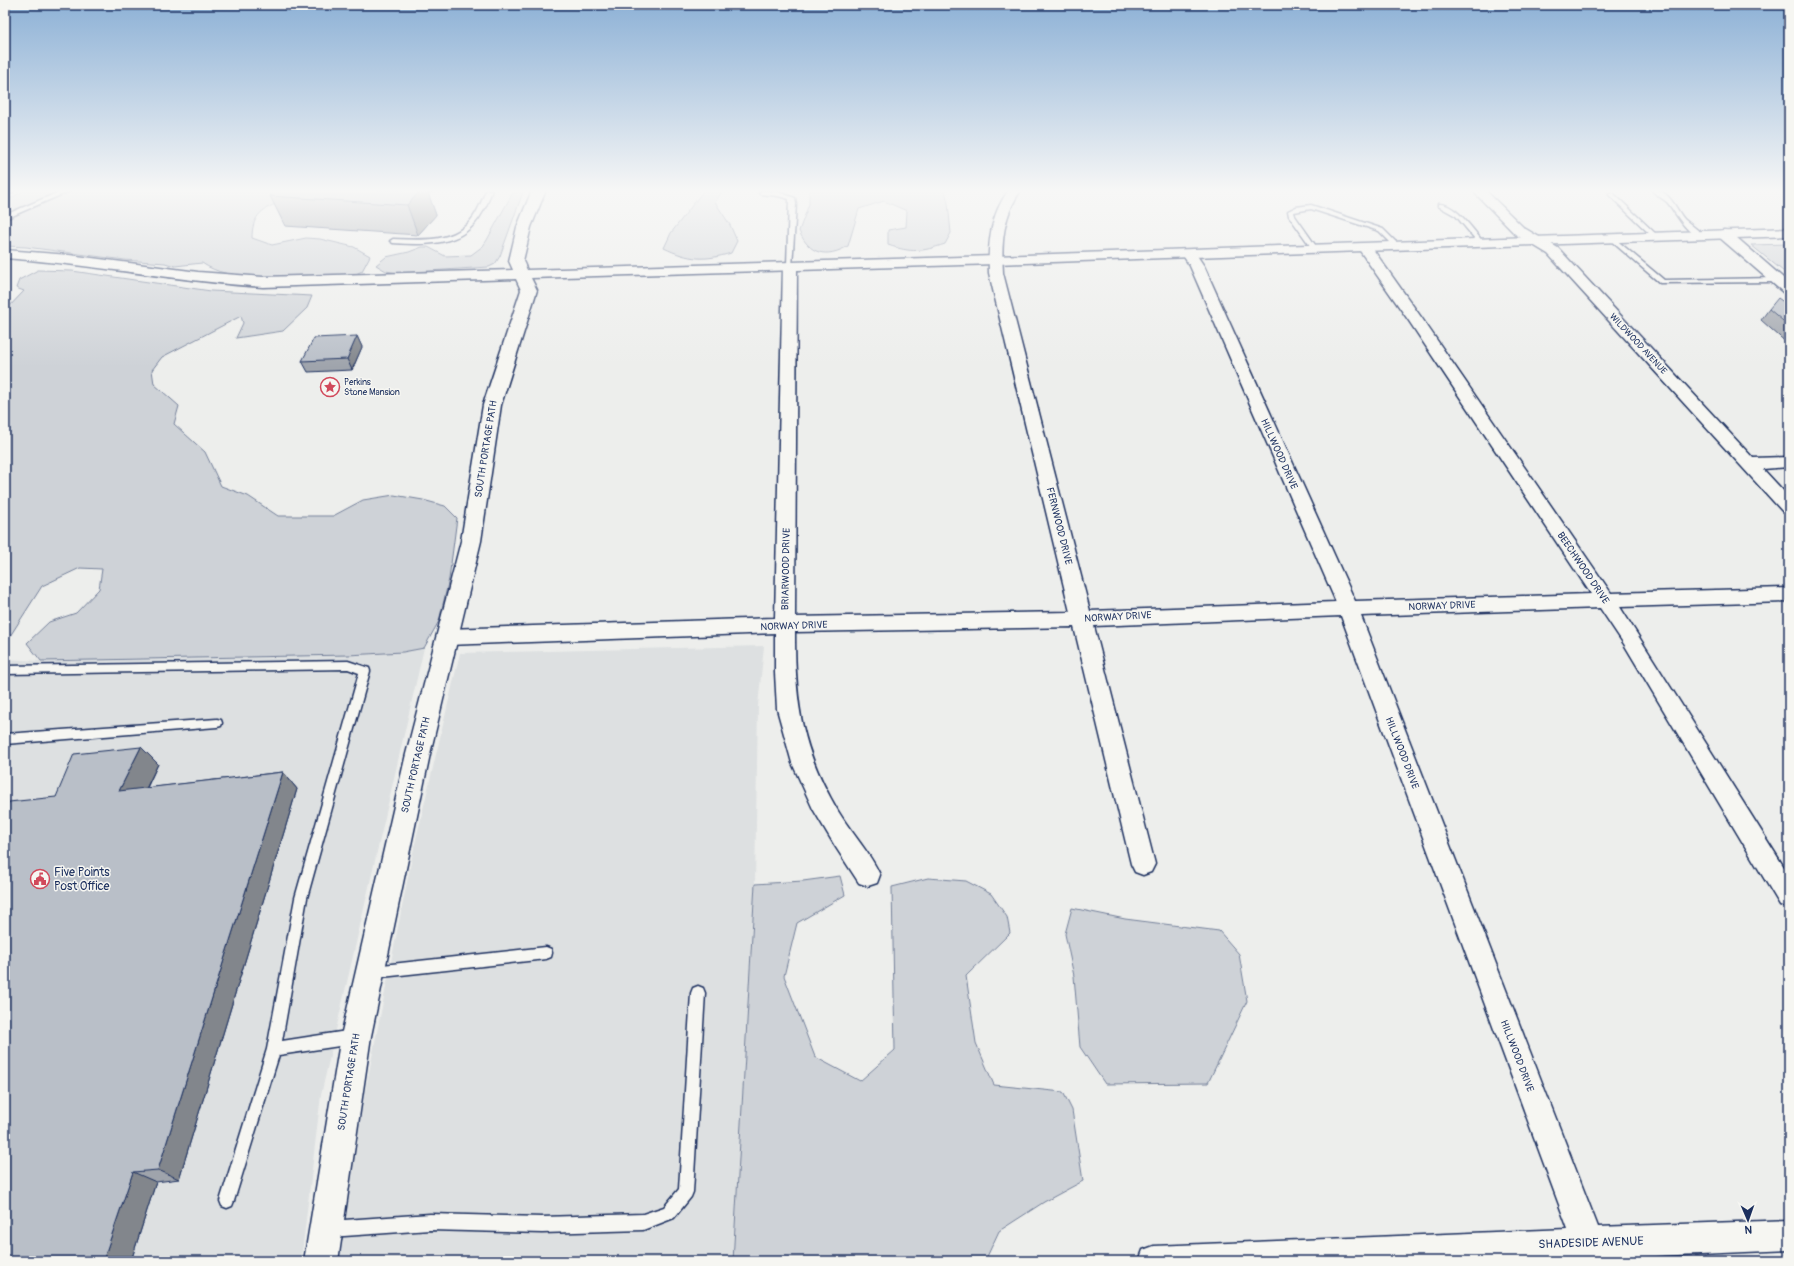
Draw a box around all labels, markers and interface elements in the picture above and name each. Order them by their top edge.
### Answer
street label: WILDWOOD AVENUE [1607,311,1669,377]
place icon: Perkins Stone Mansion [319,376,341,398]
place label: Perkins Stone Mansion [344,377,400,398]
street label: SOUTH PORTAGE PATH [472,400,500,498]
street label: HILLWOOD DRIVE [1258,417,1300,491]
street label: FERNWOOD DRIVE [1044,486,1074,566]
street label: BRIARWOOD DRIVE [779,528,793,610]
street label: BEECHWOOD DRIVE [1554,530,1612,606]
street label: NORWAY DRIVE [1408,599,1476,613]
street label: NORWAY DRIVE [1084,609,1152,625]
street label: NORWAY DRIVE [760,619,828,633]
street label: HILLWOOD DRIVE [1383,715,1421,791]
street label: SOUTH PORTAGE PATH [399,716,433,814]
place label: Five Points Post Office [54,865,110,894]
public building icon: Five Points Post Office [29,868,51,890]
street label: HILLWOOD DRIVE [1498,1018,1536,1094]
street label: SOUTH PORTAGE PATH [335,1033,363,1131]
north arrow [1728,1200,1768,1240]
text: N [1744,1223,1752,1236]
street label: SHADESIDE AVENUE [1538,1234,1644,1252]

